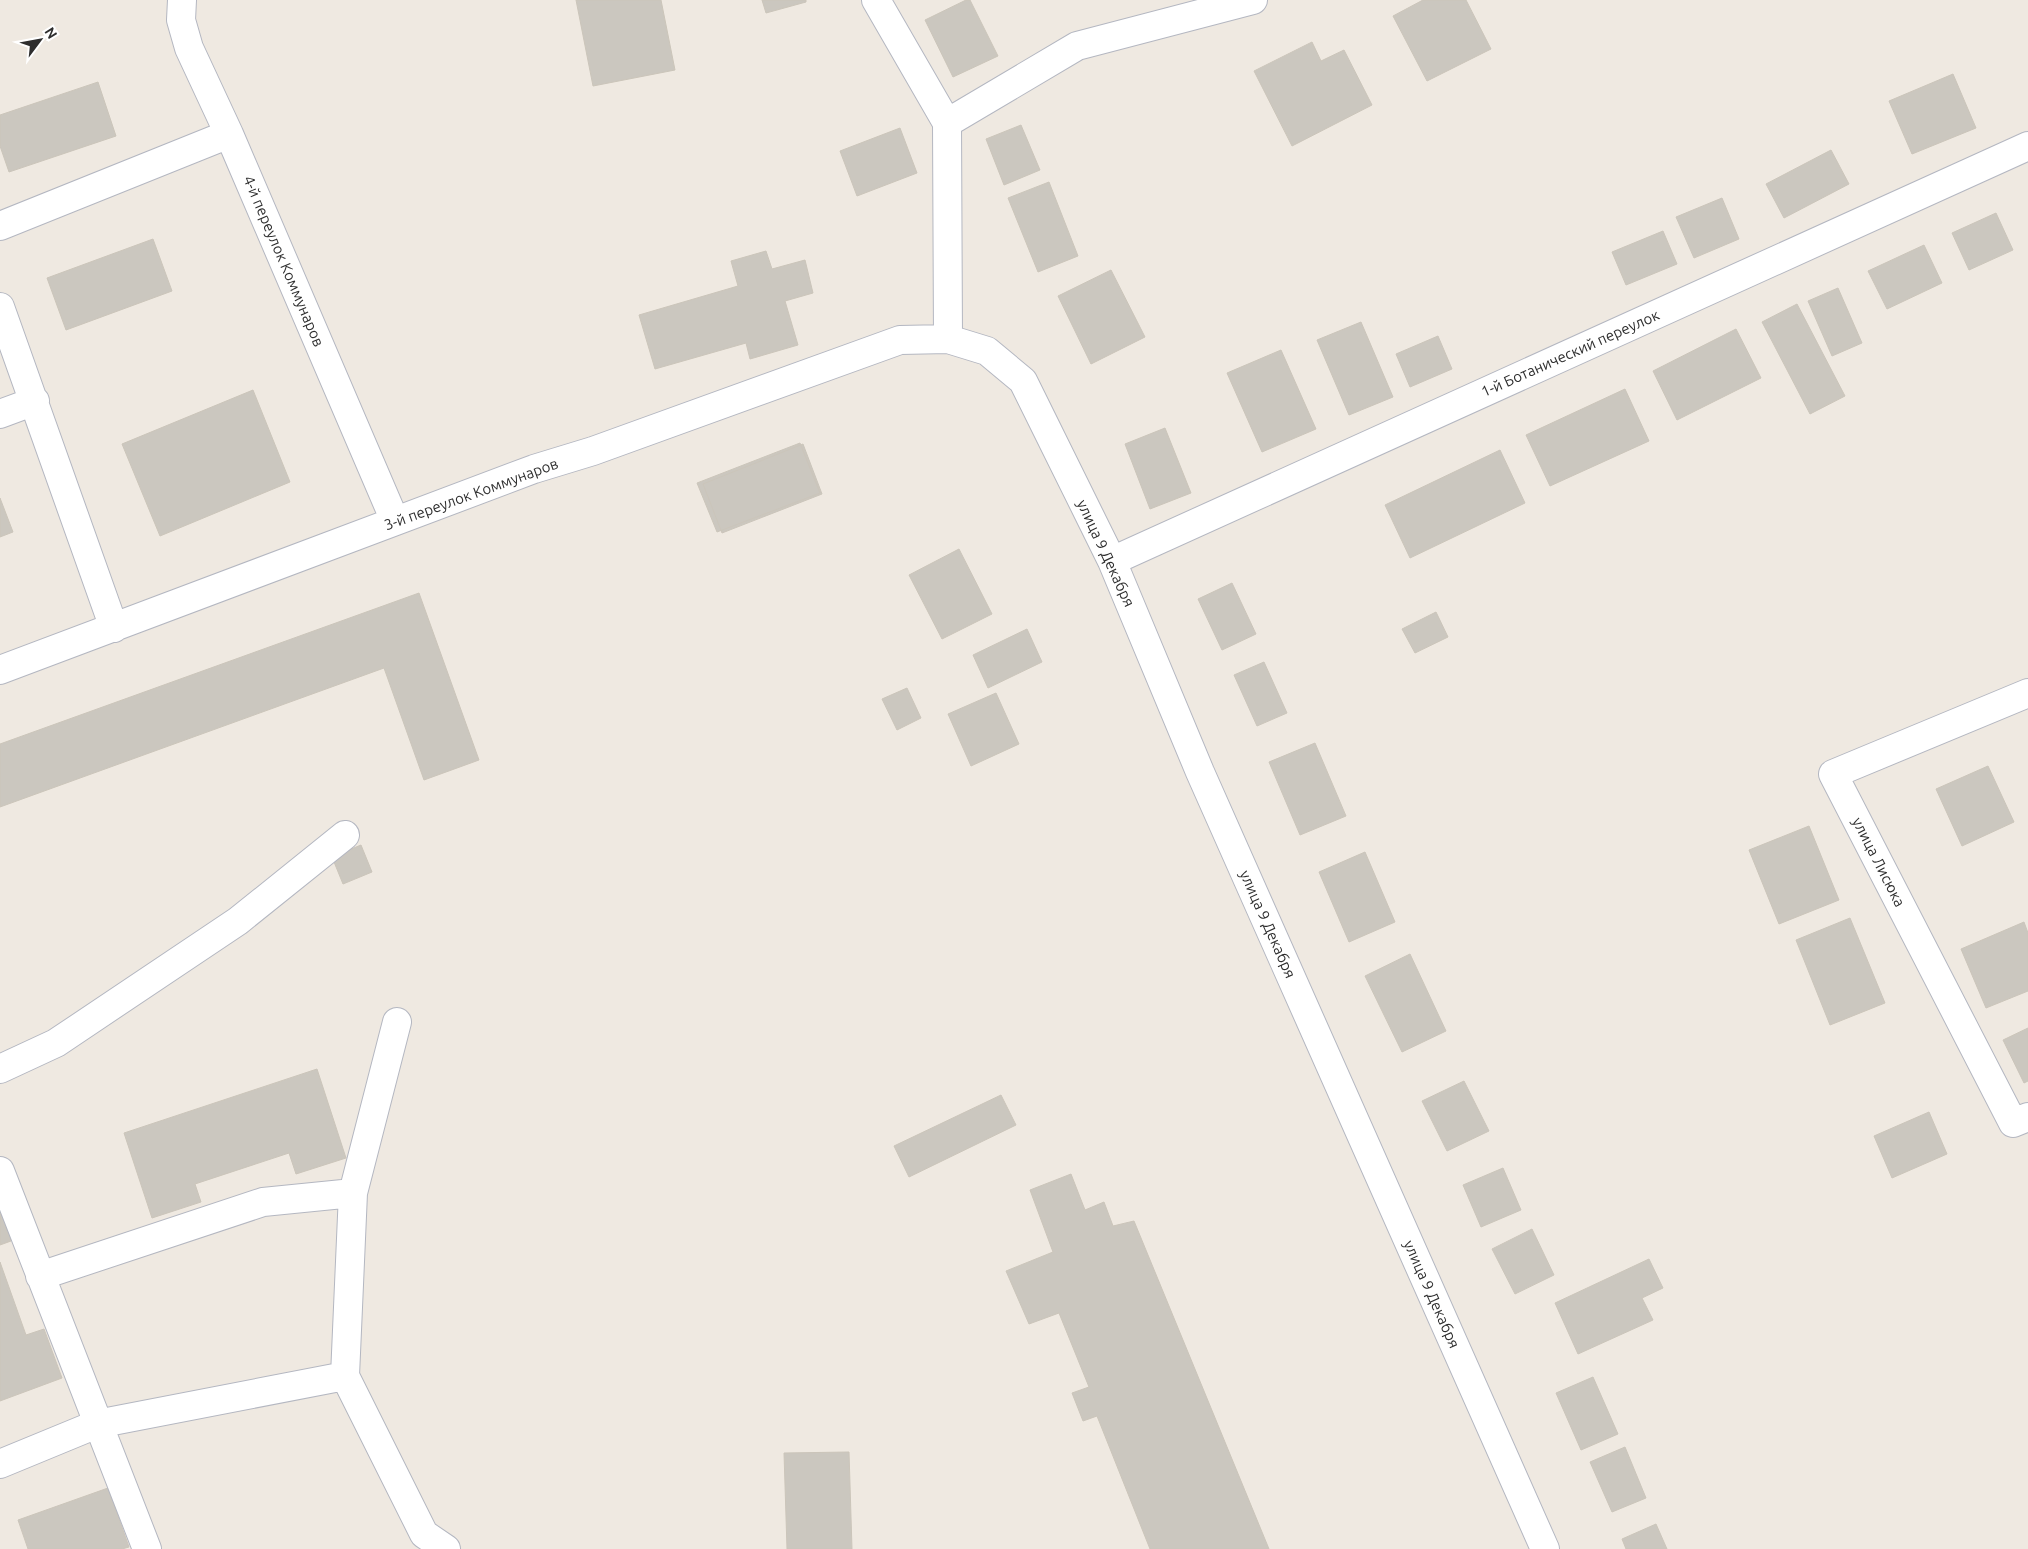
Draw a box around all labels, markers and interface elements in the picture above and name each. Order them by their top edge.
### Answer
north arrow [15,15,65,65]
text: N [41,24,61,42]
street label: 4-й переулок Коммунаров [240,173,328,349]
street label: 1-й Ботанический переулок [1478,306,1662,400]
street label: 3-й переулок Коммунаров [382,455,560,533]
street label: улица 9 Декабря [1074,497,1138,609]
street label: улица Лисюка [1849,814,1909,910]
street label: улица 9 Декабря [1237,867,1299,981]
street label: улица 9 Декабря [1401,1237,1463,1351]

